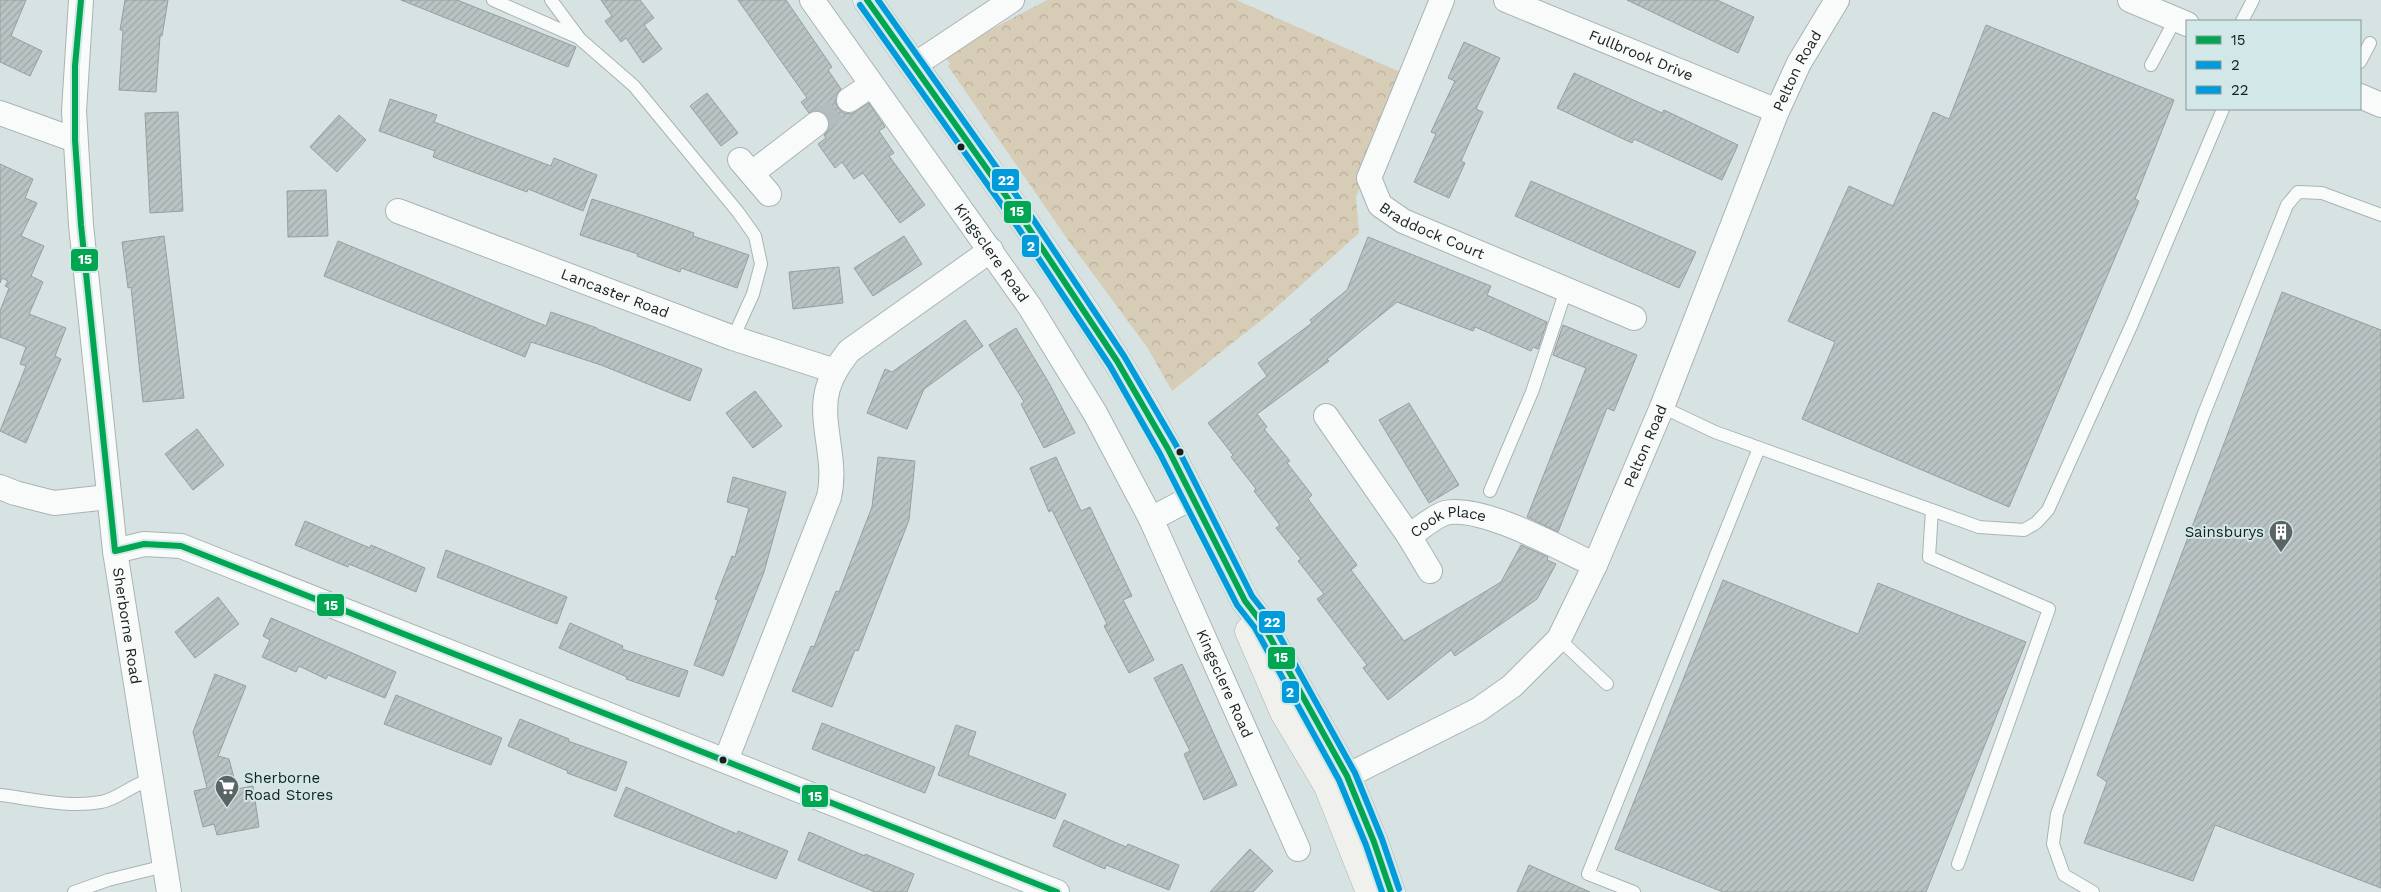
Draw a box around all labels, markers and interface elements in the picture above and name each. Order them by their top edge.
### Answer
legend [2186,20,2361,110]
street label: Fullbrook Drive [1586,26,1696,85]
street label: Pelton Road [1769,27,1825,114]
text: 15 [2231,31,2246,49]
text: 2 [2231,56,2240,74]
text: 22 [2231,81,2249,99]
unlabelled marker [956,142,966,152]
line badge: 22 [991,168,1020,192]
text: 22 [998,172,1014,188]
street label: Braddock Court [1376,198,1488,263]
street label: Kingsclere Road [950,200,1033,306]
line badge: 15 [1003,200,1032,224]
text: 15 [1010,203,1024,219]
line badge: 2 [1021,234,1040,258]
text: 2 [1027,238,1035,254]
line badge: 15 [70,248,99,272]
text: 15 [78,251,92,267]
street label: Lancaster Road [558,265,671,322]
street label: Pelton Road [1620,402,1671,490]
unlabelled marker [1175,447,1185,457]
street label: Cook Place [1407,503,1488,541]
building icon: Sainsburys [2268,519,2294,553]
place label: Sainsburys [2185,523,2264,541]
street label: Sherborne Road [109,566,145,686]
line badge: 15 [316,593,345,617]
text: 15 [324,597,338,613]
line badge: 22 [1258,610,1286,634]
text: 22 [1264,614,1280,630]
street label: Kingsclere Road [1192,627,1256,741]
line badge: 15 [1267,646,1296,670]
text: 15 [1274,649,1288,665]
line badge: 2 [1281,680,1300,704]
text: 2 [1286,684,1294,700]
unlabelled marker [718,755,728,765]
place label: Sherborne Road Stores [244,769,333,804]
supermarket icon: Sherborne Road Stores [214,774,240,808]
line badge: 15 [801,784,829,808]
text: 15 [808,788,822,804]

